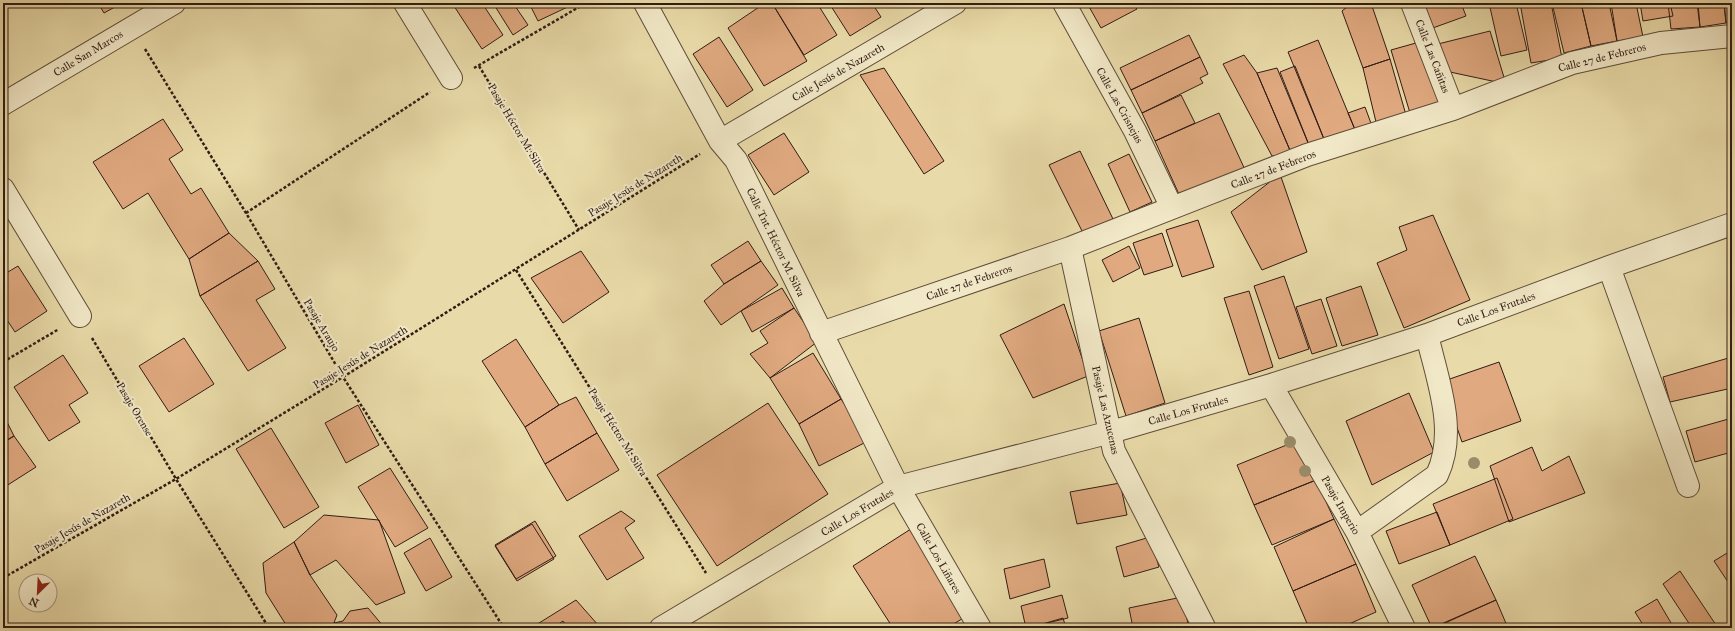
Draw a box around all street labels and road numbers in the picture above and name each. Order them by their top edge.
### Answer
street label: Calle Las Cañitas [1413,18,1453,95]
street label: Calle San Marcos [51,28,125,79]
street label: Calle 27 de Febreros [1557,40,1647,75]
street label: Calle Jesús de Nazareth [790,41,887,105]
street label: Calle Las Crisnejas [1093,65,1146,145]
street label: Pasaje Héctor M. Silva [485,81,549,176]
street label: Calle 27 de Febreros [1229,147,1318,192]
street label: Pasaje Jesús de Nazareth [586,151,685,221]
street label: Calle Tnt. Héctor M. Silva [744,186,808,299]
street label: Calle 27 de Febreros [924,262,1014,303]
street label: Calle Los Frutales [1455,289,1537,330]
street label: Pasaje Araujo [301,296,343,354]
street label: Pasaje Jesús de Nazareth [311,323,410,393]
street label: Pasaje Las Azucenas [1089,365,1122,456]
street label: Pasaje Orense [113,380,156,439]
street label: Pasaje Héctor M. Silva [585,386,650,479]
street label: Calle Los Frutales [1147,393,1229,428]
street label: Pasaje Imperio [1318,474,1363,537]
street label: Calle Los Frutales [819,486,896,539]
street label: Pasaje Jesús de Nazareth [32,491,133,557]
street label: Calle Los Liñares [913,521,964,596]

